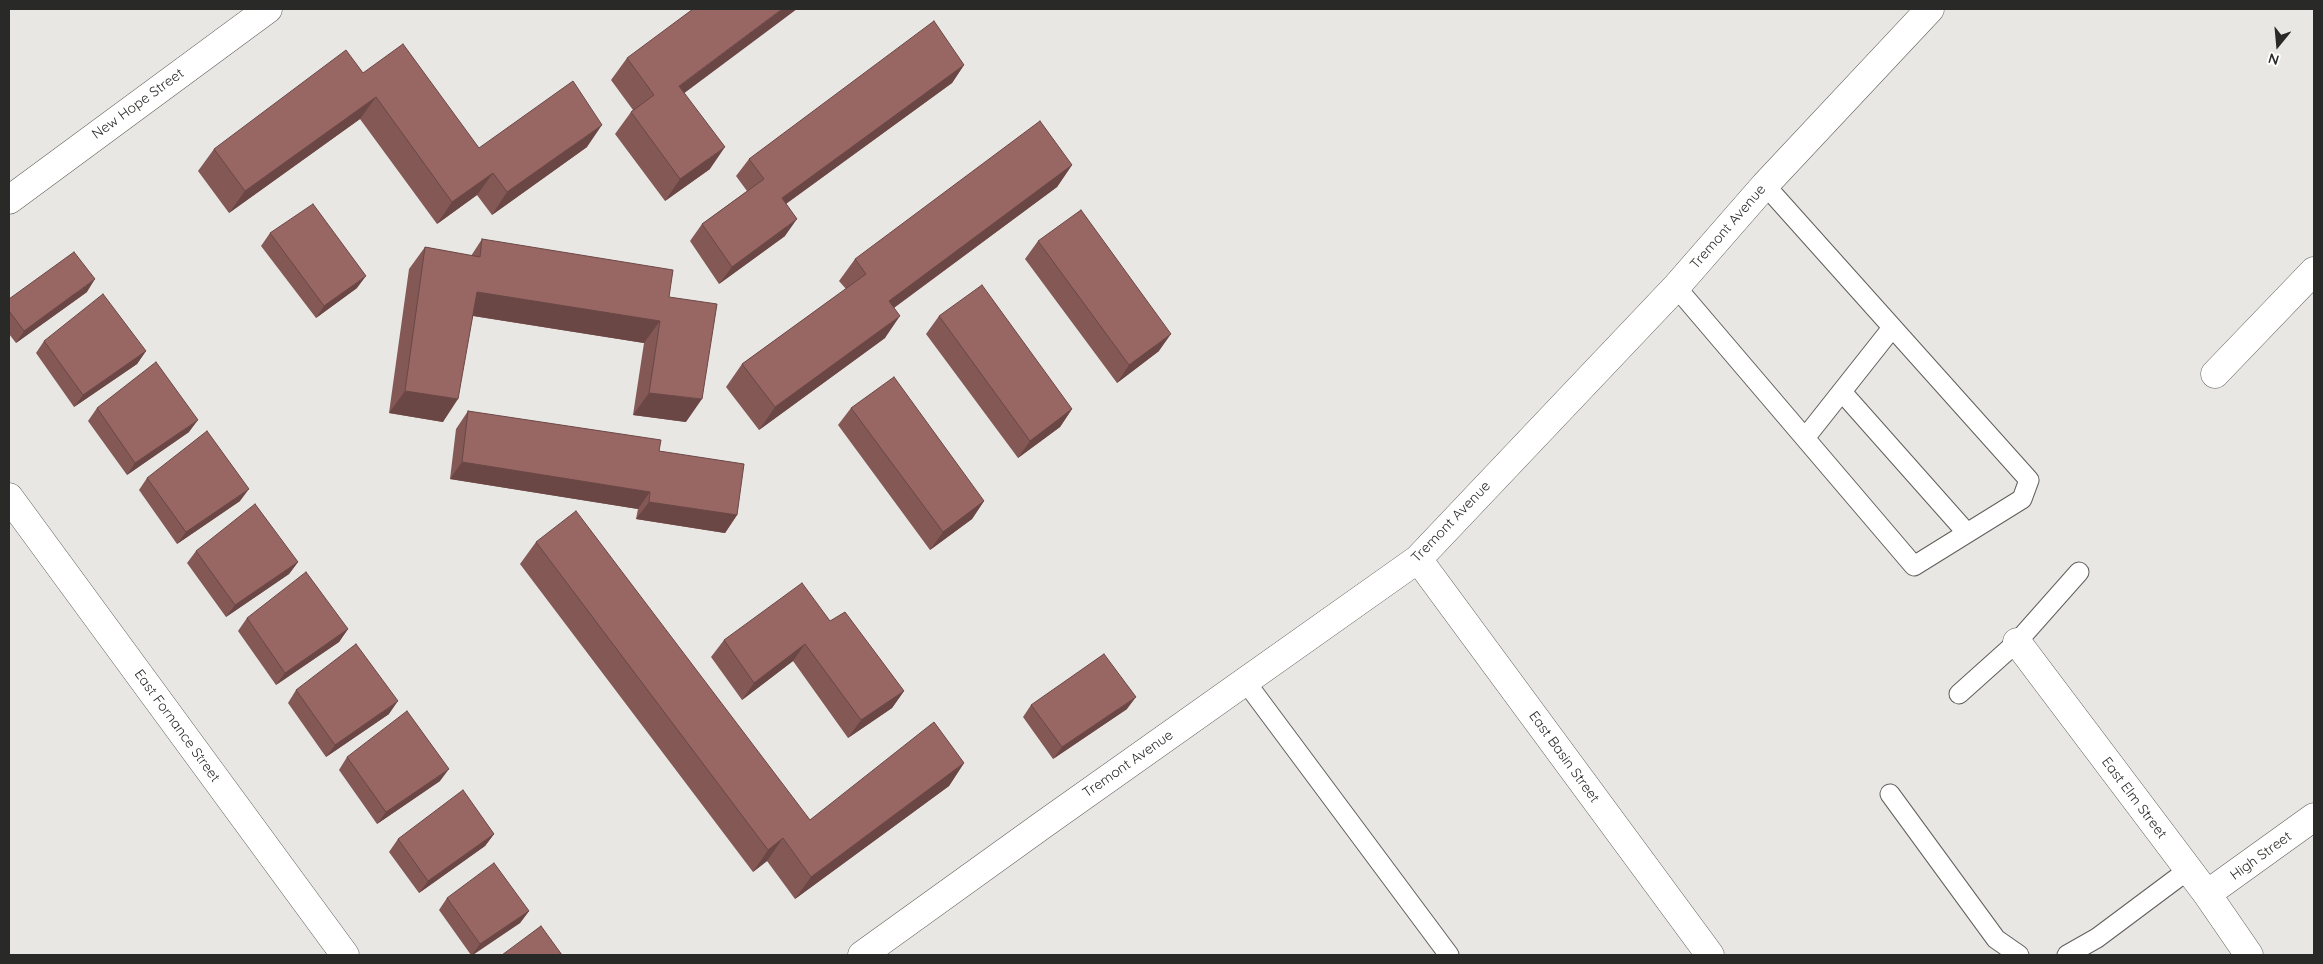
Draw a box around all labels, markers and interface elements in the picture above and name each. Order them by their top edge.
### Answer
north arrow [2253,20,2303,70]
text: N [2266,49,2281,69]
street label: New Hope Street [89,65,187,143]
street label: Tremont Avenue [1687,181,1769,273]
street label: Tremont Avenue [1408,478,1494,566]
street label: East Fornance Street [131,666,223,786]
street label: East Basin Street [1525,708,1603,806]
street label: Tremont Avenue [1080,727,1176,801]
street label: East Elm Street [2098,754,2170,842]
street label: High Street [2227,828,2295,884]

